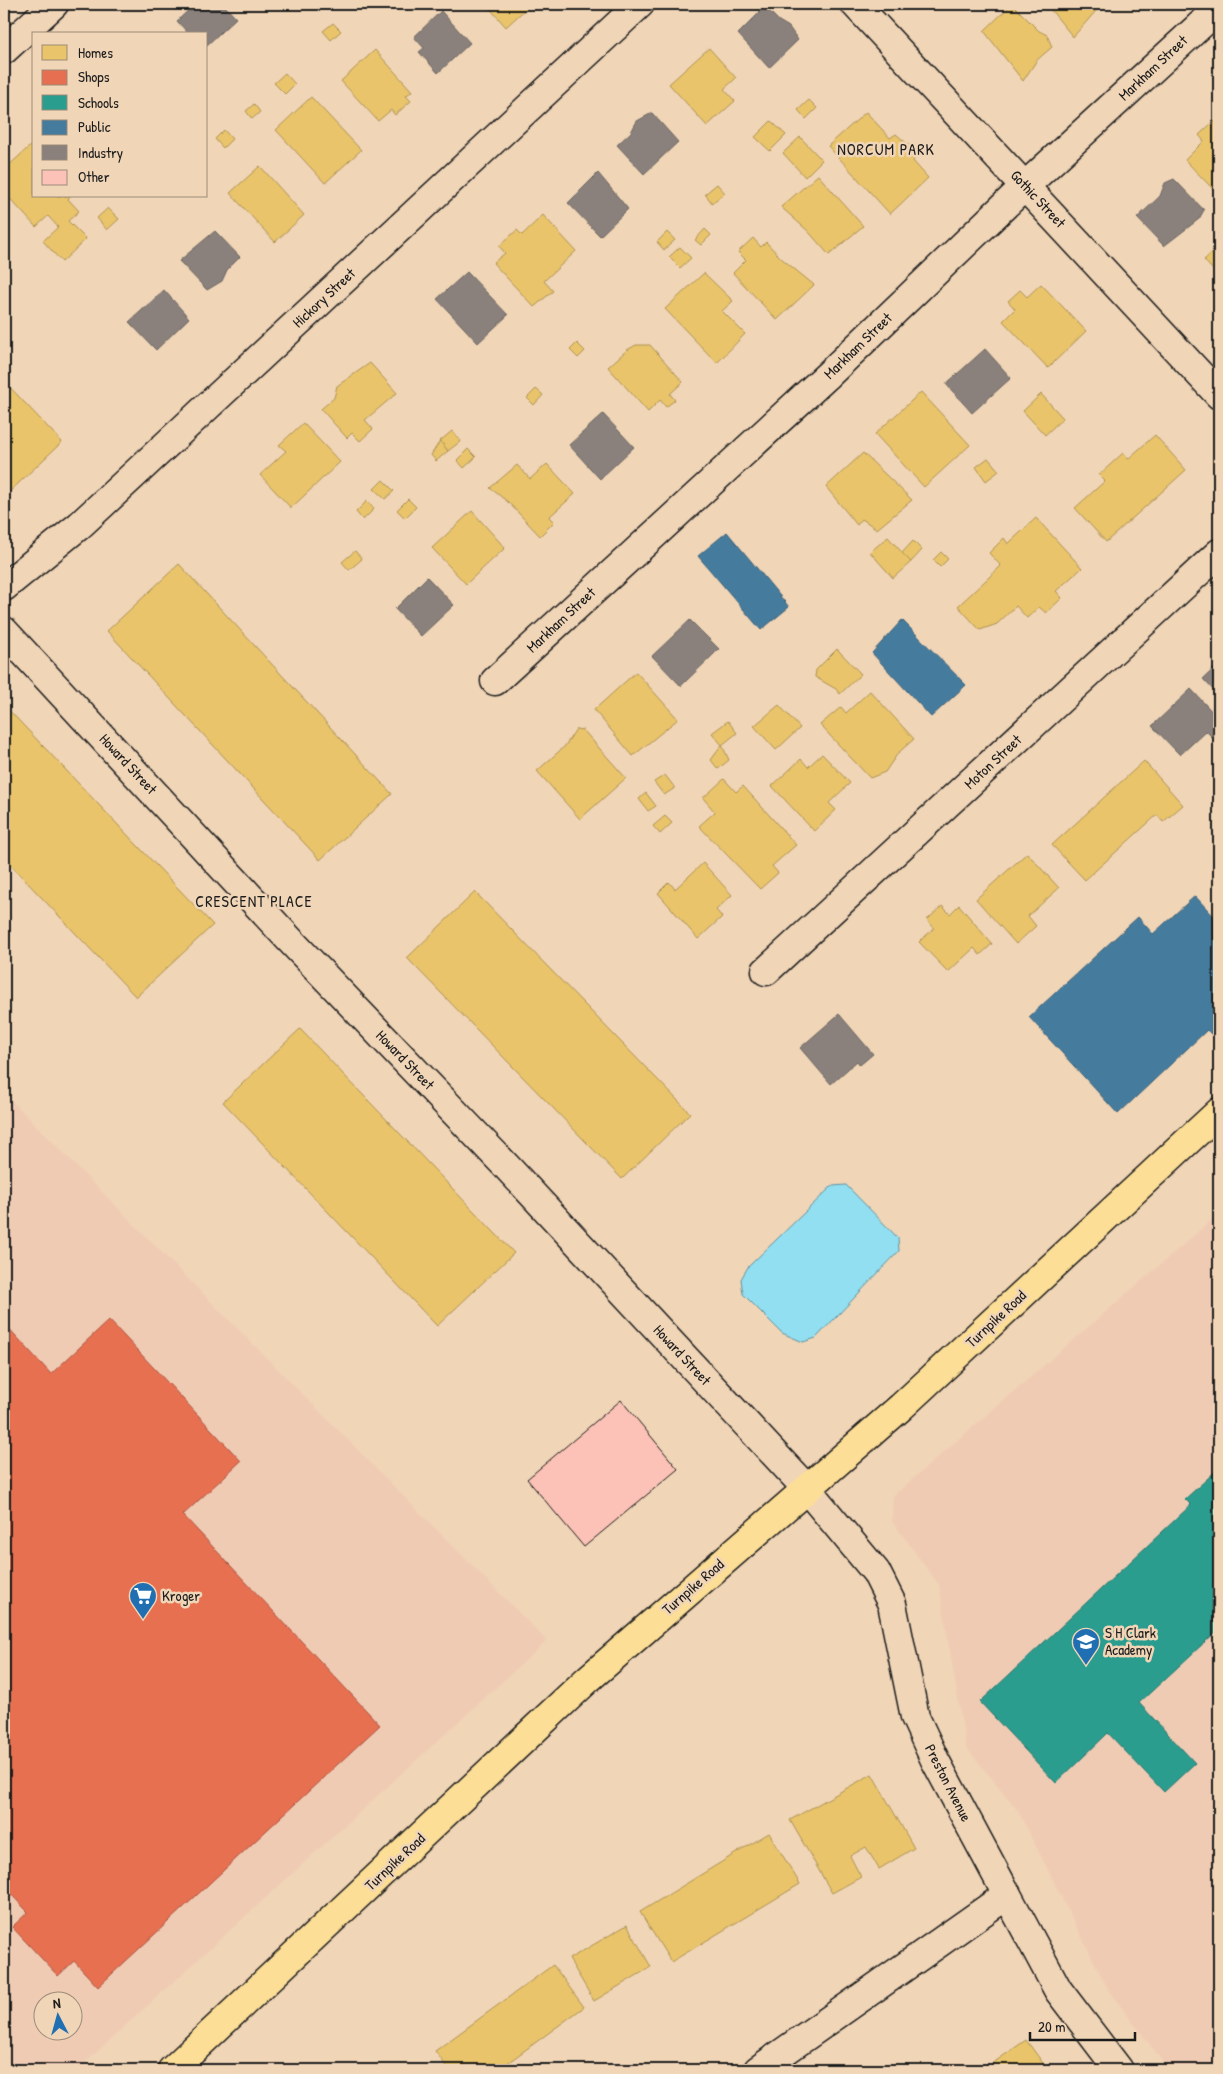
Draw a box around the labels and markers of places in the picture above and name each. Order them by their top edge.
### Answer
supermarket icon: Kroger [128,1581,158,1620]
place label: Kroger [162,1585,200,1606]
place label: S H Clark Academy [1105,1622,1156,1660]
school or university icon: S H Clark Academy [1071,1627,1101,1666]

